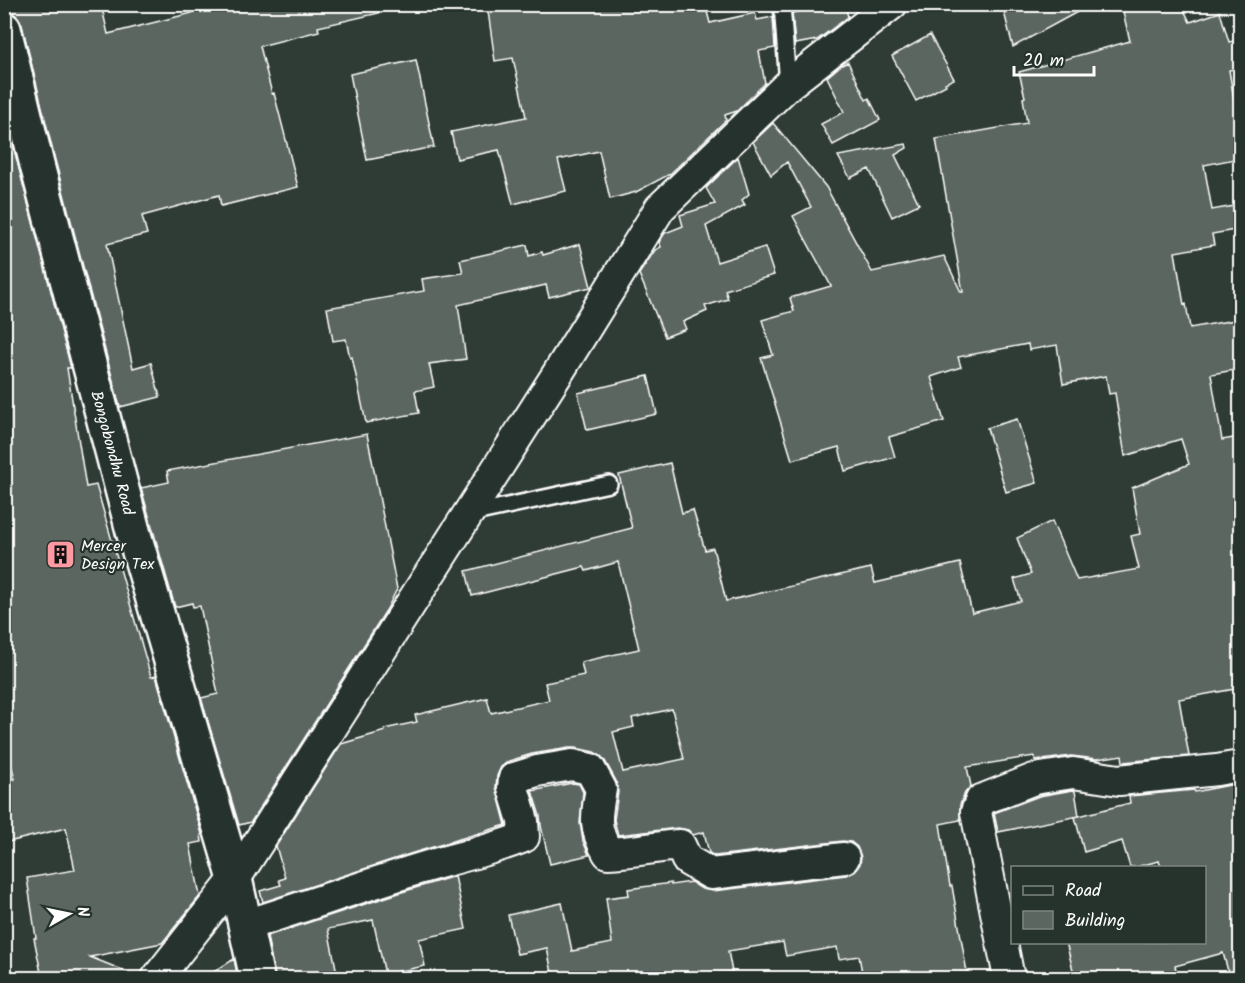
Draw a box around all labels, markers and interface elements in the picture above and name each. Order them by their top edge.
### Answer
scale bar [1014,39,1094,77]
text: 20 m [1023,47,1064,76]
street label: Bongobondhu Road [83,388,141,519]
place label: Mercer Design Tex [81,534,155,577]
building icon: Mercer Design Tex [44,539,76,571]
legend [1011,866,1206,944]
text: Road [1065,877,1102,906]
north arrow [39,884,99,944]
text: N [69,905,95,919]
text: Building [1065,907,1125,936]

